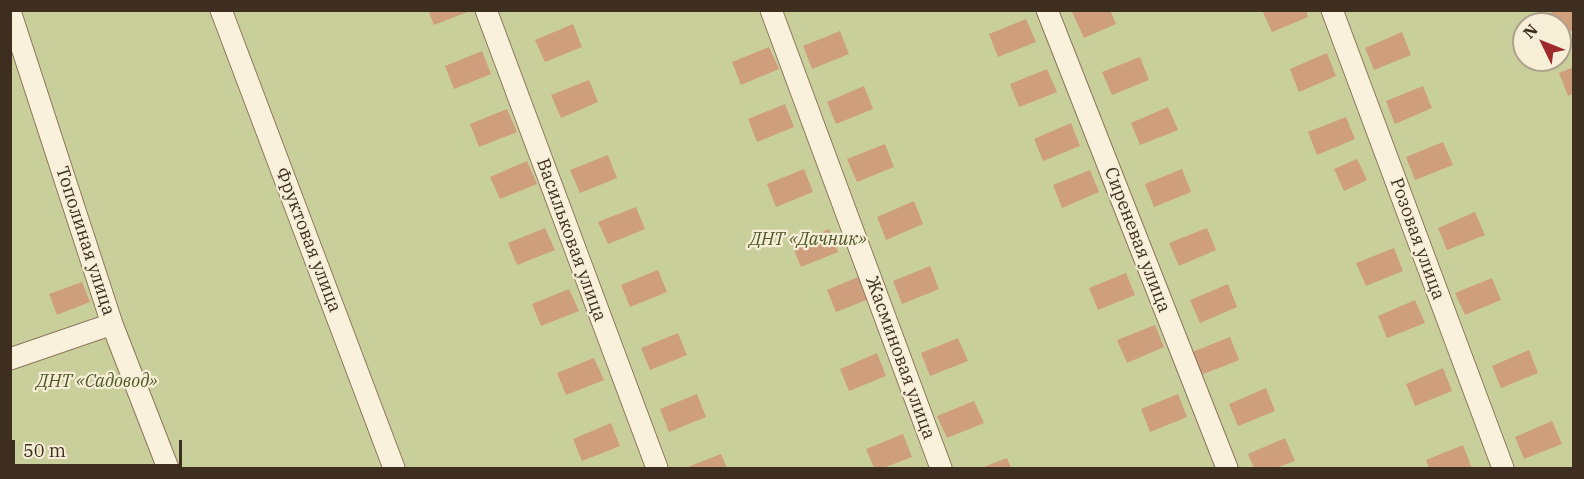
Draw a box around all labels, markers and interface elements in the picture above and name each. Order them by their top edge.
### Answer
north arrow [1512,12,1572,72]
text: N [1519,20,1542,43]
street label: Васильковая улица [531,156,611,324]
street label: Тополиная улица [51,164,119,318]
street label: Сиреневая улица [1099,164,1175,316]
street label: Фруктовая улица [270,165,346,315]
street label: Розовая улица [1385,175,1449,303]
park label: ДНТ «Дачник» [749,229,867,251]
street label: Жасминовая улица [860,274,940,442]
park label: ДНТ «Садовод» [36,371,158,393]
scale bar [15,428,184,466]
text: 50 m [23,439,66,462]

